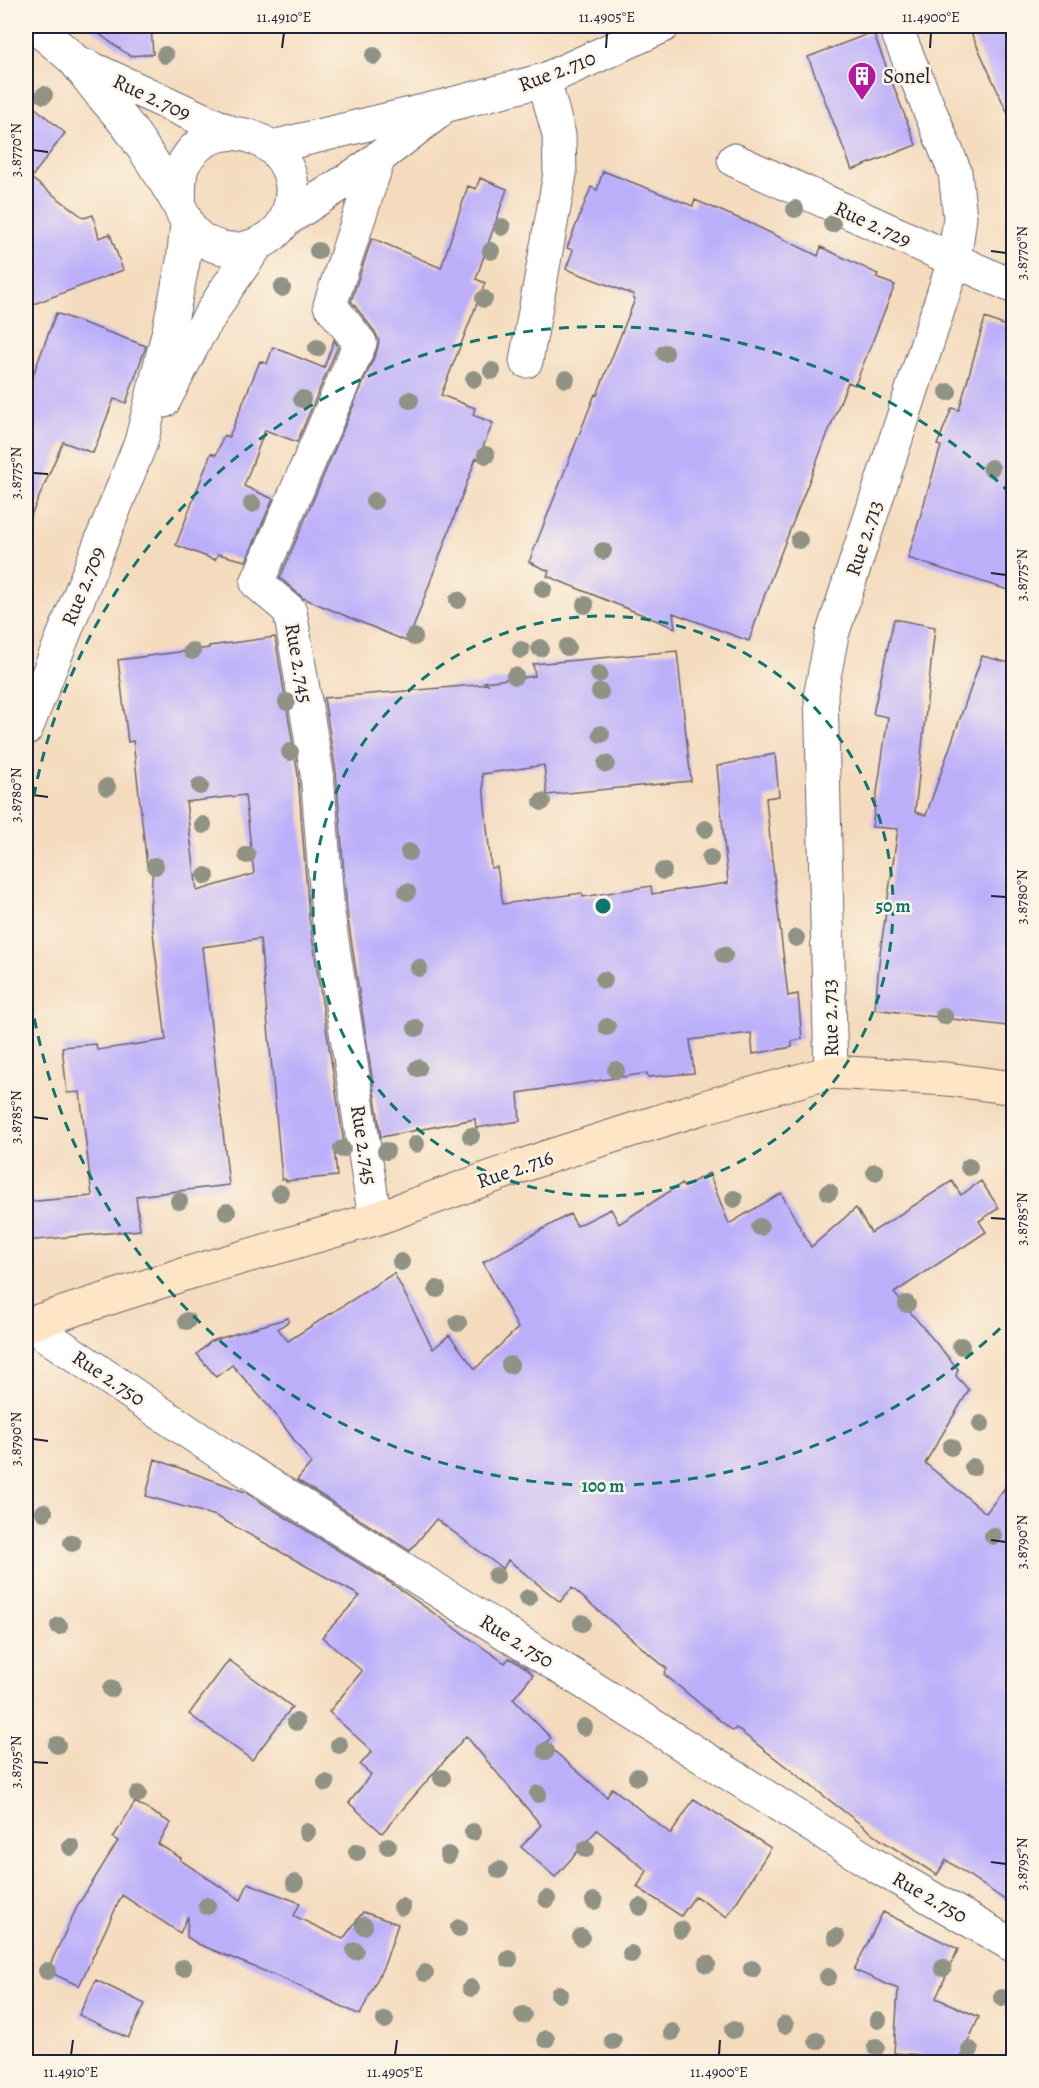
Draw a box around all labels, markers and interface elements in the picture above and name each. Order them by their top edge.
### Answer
text: 11.4910°E [257,7,311,27]
text: 11.4905°E [579,7,635,27]
text: 11.4900°E [902,7,960,27]
street label: Rue 2.710 [514,43,600,99]
building icon: Sonel [846,60,878,102]
place label: Sonel [883,62,930,90]
street label: Rue 2.709 [108,67,196,127]
text: 3.8770°N [6,123,26,177]
street label: Rue 2.729 [830,194,916,254]
text: 3.8770°N [1012,226,1032,280]
text: 3.8775°N [6,447,26,499]
street label: Rue 2.713 [839,496,889,580]
street label: Rue 2.709 [54,542,112,630]
text: 3.8775°N [1012,549,1032,601]
street label: Rue 2.745 [278,621,320,705]
text: 3.8780°N [6,767,26,822]
text: 3.8780°N [1012,869,1032,924]
text: 50 m [876,894,910,918]
centre of rings [593,896,613,916]
street label: Rue 2.713 [815,978,845,1058]
text: 3.8785°N [6,1090,26,1144]
street label: Rue 2.745 [344,1103,384,1187]
street label: Rue 2.716 [473,1143,557,1195]
text: 3.8785°N [1012,1192,1032,1246]
street label: Rue 2.750 [67,1343,151,1413]
text: 3.8790°N [6,1412,26,1466]
text: 100 m [582,1474,624,1498]
text: 3.8790°N [1012,1515,1032,1569]
street label: Rue 2.750 [475,1607,559,1675]
text: 3.8795°N [6,1735,26,1788]
text: 3.8795°N [1012,1837,1032,1890]
street label: Rue 2.750 [887,1864,973,1930]
text: 11.4910°E [44,2062,98,2082]
text: 11.4905°E [367,2062,423,2082]
text: 11.4900°E [690,2062,748,2082]

